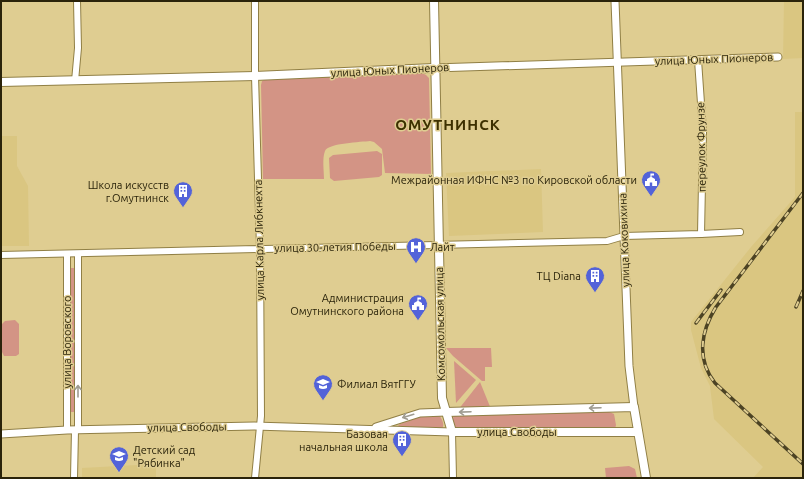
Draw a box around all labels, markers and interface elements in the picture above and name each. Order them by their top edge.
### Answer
street label: улица Юных Пионеров [655,51,773,67]
street label: улица Юных Пионеров [331,61,449,79]
street label: переулок Фрунзе [694,102,708,192]
district label: ОМУТНИНСК [395,116,501,133]
public building icon: Межрайонная ИФНС №3 по Кировской области [640,169,662,197]
place label: Межрайонная ИФНС №3 по Кировской области [391,174,637,186]
place label: Школа искусств г.Омутнинск [88,179,169,204]
street label: улица Карла Либкнехта [252,179,266,301]
building icon: Школа искусств г.Омутнинск [172,180,194,208]
street label: улица Коковихина [616,193,632,287]
hospital icon: Лайт [405,236,427,264]
street label: улица 30-летия Победы [274,240,396,254]
place label: Лайт [430,241,455,253]
building icon: ТЦ Diana [584,265,606,293]
street label: Комсомольская улица [433,267,447,381]
place label: ТЦ Diana [537,270,581,282]
place label: Администрация Омутнинского района [290,292,404,317]
public building icon: Администрация Омутнинского района [407,293,429,321]
street label: улица Воровского [61,296,73,388]
school or university icon: Филиал ВятГГУ [312,373,334,401]
place label: Филиал ВятГГУ [337,378,416,390]
one-way arrow [74,385,82,398]
one-way arrow [589,404,602,412]
one-way arrow [459,408,472,416]
one-way arrow [402,413,415,420]
street label: улица Свободы [147,420,227,434]
street label: улица Свободы [477,426,557,438]
place label: Базовая начальная школа [299,428,388,453]
building icon: Базовая начальная школа [391,429,413,457]
place label: Детский сад "Рябинка" [133,444,196,469]
school or university icon: Детский сад "Рябинка" [108,445,130,473]

